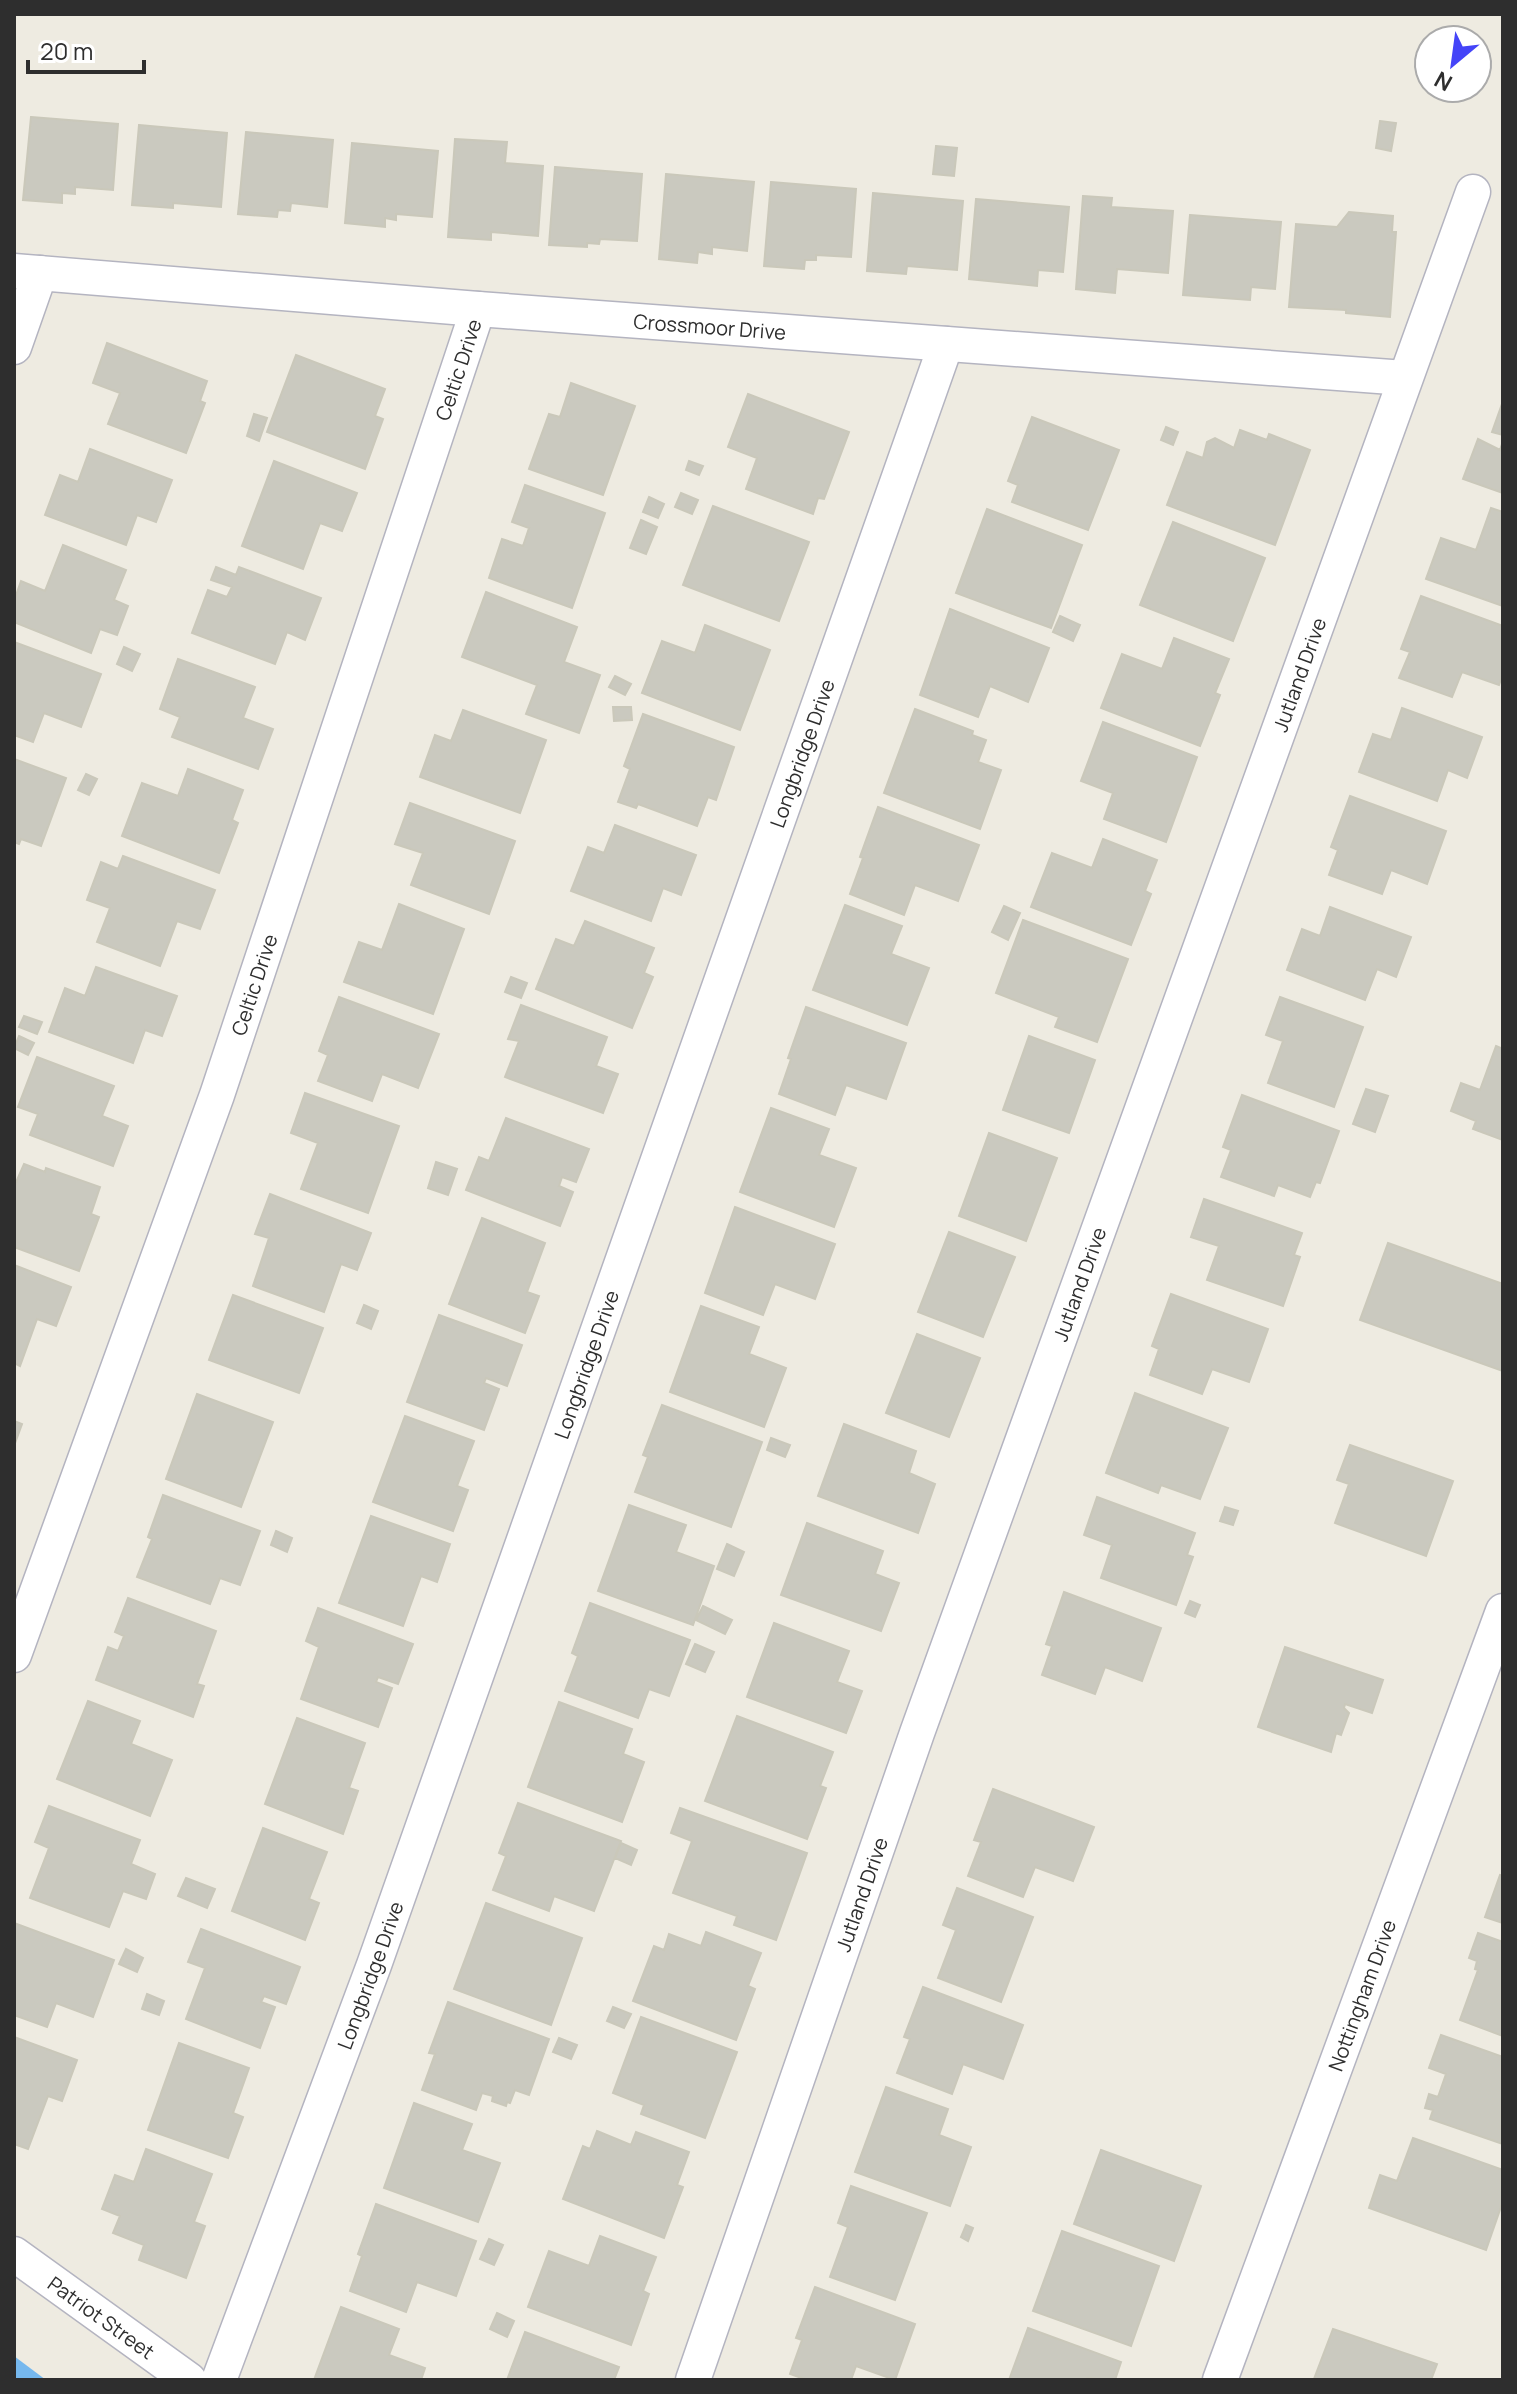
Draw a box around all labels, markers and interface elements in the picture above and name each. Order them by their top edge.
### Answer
scale bar [28,24,144,74]
north arrow [1413,24,1493,104]
text: 20 m [40,34,93,67]
text: N [1429,65,1457,98]
street label: Crossmoor Drive [633,307,787,345]
street label: Celtic Drive [428,315,487,424]
street label: Jutland Drive [1266,614,1332,735]
street label: Longbridge Drive [763,675,840,831]
street label: Celtic Drive [224,930,283,1039]
street label: Jutland Drive [1046,1223,1112,1345]
street label: Longbridge Drive [547,1286,625,1442]
street label: Jutland Drive [829,1833,893,1955]
street label: Longbridge Drive [330,1897,409,2053]
street label: Nottingham Drive [1321,1916,1402,2075]
street label: Patriot Street [43,2270,160,2365]

